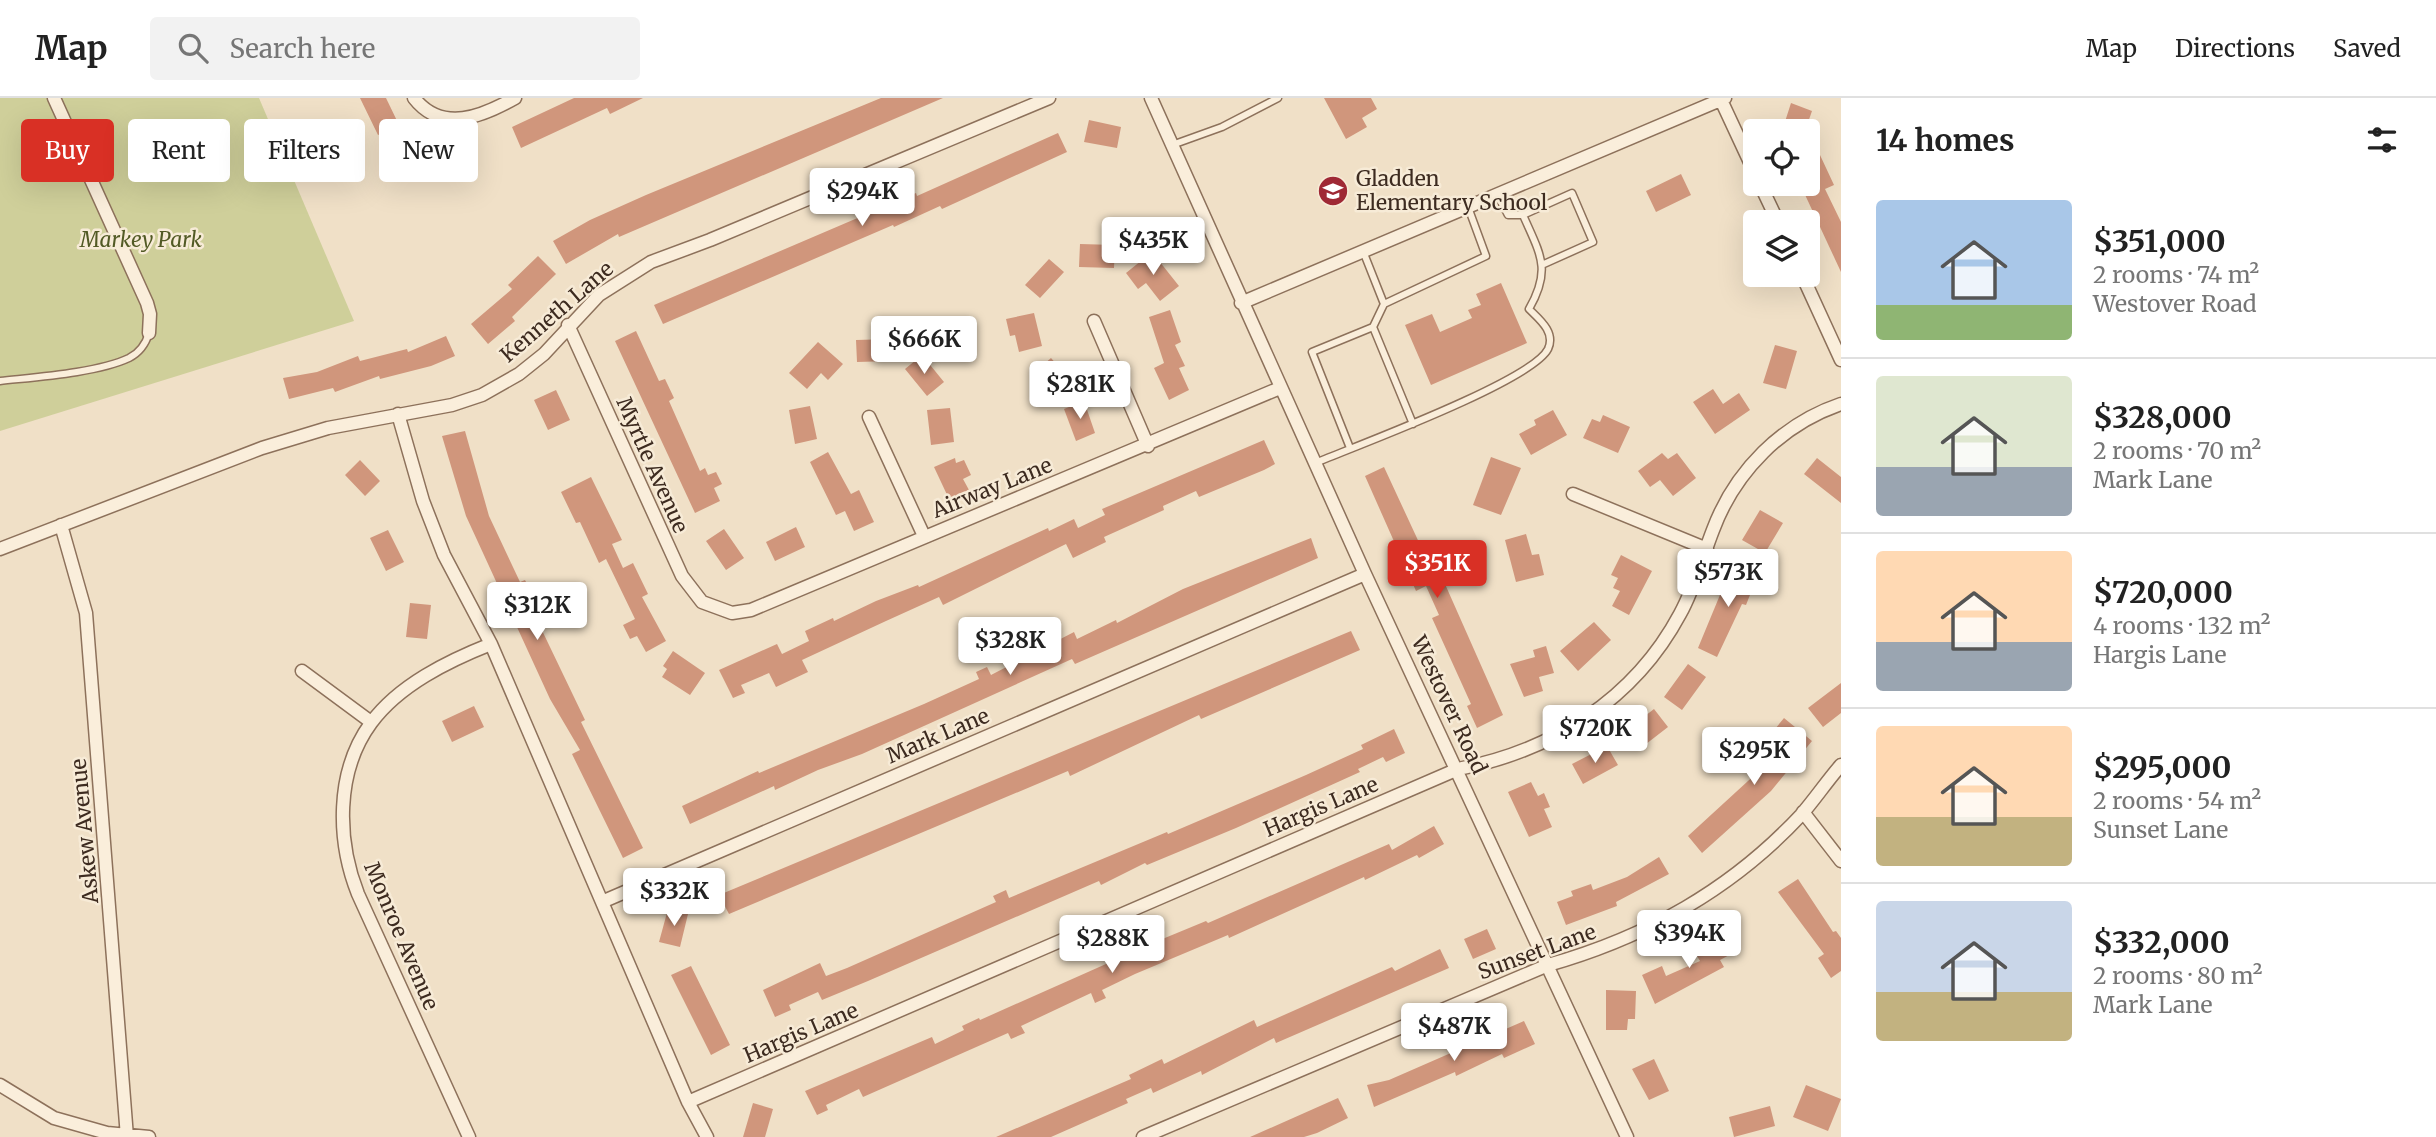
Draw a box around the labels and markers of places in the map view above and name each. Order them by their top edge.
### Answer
place label: Gladden Elementary School [1356,165,1548,216]
pin: $294K [813,169,911,228]
school or university icon: Gladden Elementary School [1316,174,1350,208]
pin: $435K [1104,218,1202,277]
pin: $666K [875,316,973,376]
pin: $281K [1031,362,1129,421]
pin: $351K [1388,540,1486,600]
pin: $573K [1679,550,1777,609]
pin: $312K [488,582,586,642]
pin: $328K [961,618,1059,677]
pin: $720K [1546,706,1644,765]
pin: $295K [1705,728,1803,787]
pin: $332K [625,868,723,928]
pin: $394K [1640,910,1738,970]
pin: $288K [1063,916,1161,975]
pin: $487K [1405,1004,1503,1063]

